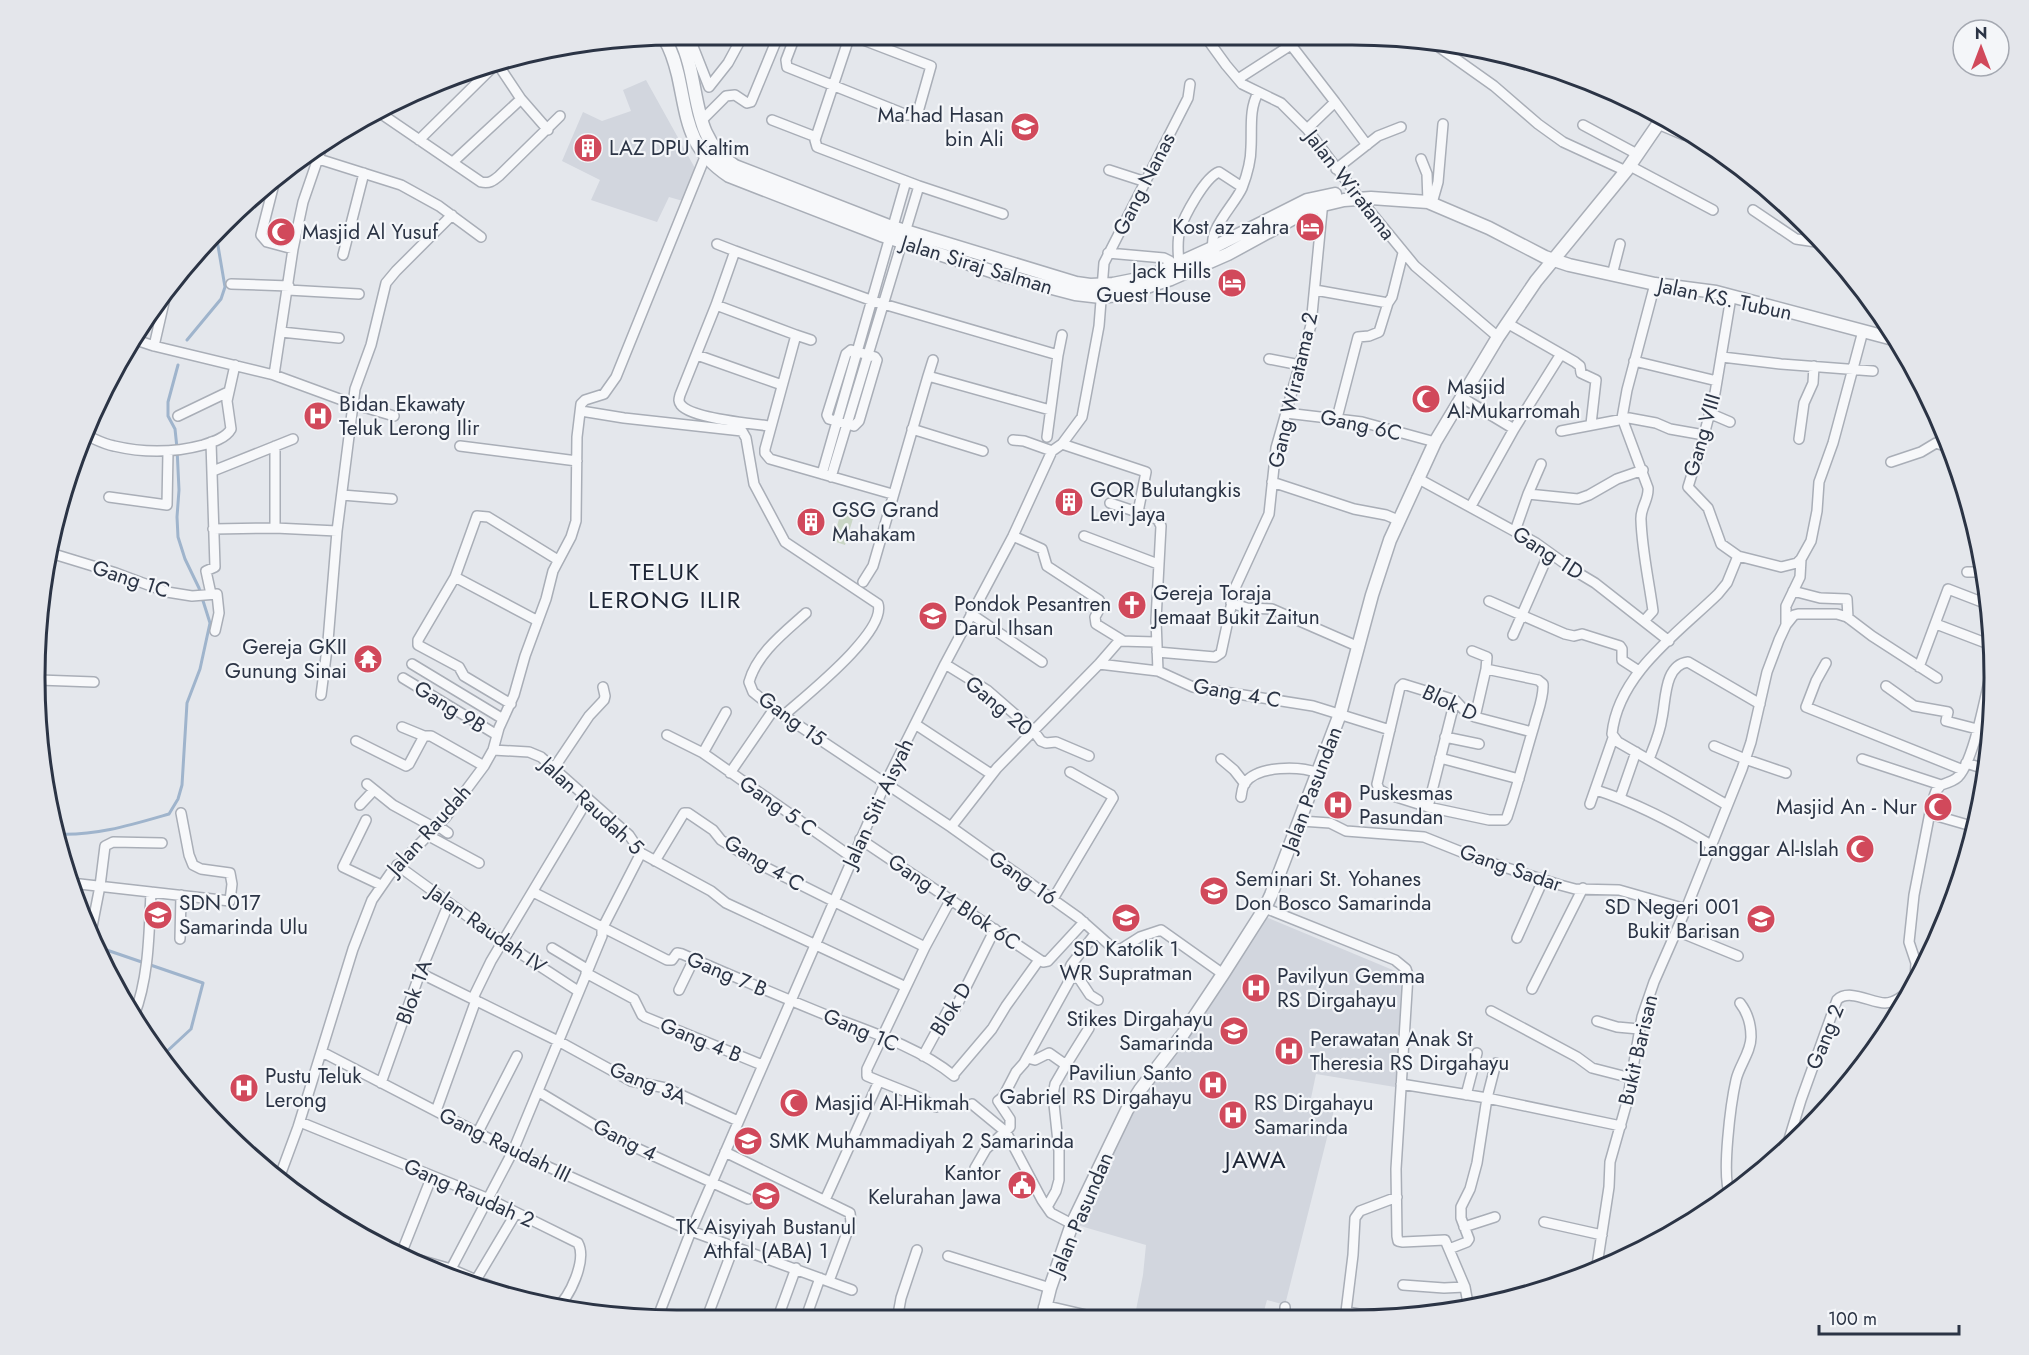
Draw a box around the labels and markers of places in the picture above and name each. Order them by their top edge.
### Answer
place label: Ma'had Hasan bin Ali [877,100,1004,154]
school or university icon: Ma'had Hasan bin Ali [1009,111,1041,143]
building icon: LAZ DPU Kaltim [572,132,604,164]
place label: LAZ DPU Kaltim [609,133,750,163]
hotel icon: Kost az zahra [1294,211,1326,243]
place label: Kost az zahra [1172,212,1289,242]
mosque icon: Masjid Al Yusuf [265,216,297,248]
place label: Masjid Al Yusuf [302,217,439,247]
place label: Jack Hills Guest House [1096,256,1211,310]
hotel icon: Jack Hills Guest House [1216,267,1248,299]
place label: Masjid Al-Mukarromah [1447,372,1581,426]
mosque icon: Masjid Al-Mukarromah [1410,383,1442,415]
place label: Bidan Ekawaty Teluk Lerong Ilir [339,389,480,443]
hospital icon: Bidan Ekawaty Teluk Lerong Ilir [302,400,334,432]
place label: GOR Bulutangkis Levi Jaya [1090,475,1241,529]
building icon: GOR Bulutangkis Levi Jaya [1053,486,1085,518]
place label: GSG Grand Mahakam [832,495,939,549]
building icon: GSG Grand Mahakam [795,506,827,538]
place label: Gereja Toraja Jemaat Bukit Zaitun [1150,578,1320,632]
place label: Pondok Pesantren Darul Ihsan [954,589,1111,643]
church icon: Gereja Toraja Jemaat Bukit Zaitun [1116,589,1148,621]
school or university icon: Pondok Pesantren Darul Ihsan [917,600,949,632]
place label: Gereja GKII Gunung Sinai [225,632,347,686]
temple icon: Gereja GKII Gunung Sinai [352,643,384,675]
place label: Puskesmas Pasundan [1359,778,1453,832]
hospital icon: Puskesmas Pasundan [1322,789,1354,821]
mosque icon: Masjid An - Nur [1922,791,1954,823]
place label: Masjid An - Nur [1776,792,1918,822]
mosque icon: Langgar Al-Islah [1844,833,1876,865]
place label: Langgar Al-Islah [1698,834,1839,864]
place label: Seminari St. Yohanes Don Bosco Samarinda [1235,864,1431,918]
school or university icon: Seminari St. Yohanes Don Bosco Samarinda [1198,875,1230,907]
place label: SDN 017 Samarinda Ulu [179,888,308,942]
place label: SD Negeri 001 Bukit Barisan [1604,892,1740,946]
school or university icon: SDN 017 Samarinda Ulu [142,899,174,931]
school or university icon: SD Katolik 1 WR Supratman [1110,902,1142,934]
school or university icon: SD Negeri 001 Bukit Barisan [1745,903,1777,935]
place label: SD Katolik 1 WR Supratman [1059,934,1193,988]
place label: Pavilyun Gemma RS Dirgahayu [1277,961,1425,1015]
hospital icon: Pavilyun Gemma RS Dirgahayu [1240,972,1272,1004]
place label: Stikes Dirgahayu Samarinda [1067,1004,1213,1058]
school or university icon: Stikes Dirgahayu Samarinda [1218,1015,1250,1047]
place label: Perawatan Anak St Theresia RS Dirgahayu [1310,1024,1509,1078]
hospital icon: Perawatan Anak St Theresia RS Dirgahayu [1273,1035,1305,1067]
place label: Paviliun Santo Gabriel RS Dirgahayu [999,1058,1192,1112]
place label: Pustu Teluk Lerong [265,1061,362,1115]
hospital icon: Paviliun Santo Gabriel RS Dirgahayu [1197,1069,1229,1101]
hospital icon: Pustu Teluk Lerong [228,1072,260,1104]
mosque icon: Masjid Al-Hikmah [778,1087,810,1119]
place label: Masjid Al-Hikmah [815,1088,970,1118]
place label: RS Dirgahayu Samarinda [1254,1088,1374,1142]
hospital icon: RS Dirgahayu Samarinda [1217,1099,1249,1131]
school or university icon: SMK Muhammadiyah 2 Samarinda [732,1125,764,1157]
place label: SMK Muhammadiyah 2 Samarinda [769,1126,1074,1156]
place label: Kantor Kelurahan Jawa [868,1158,1002,1212]
public building icon: Kantor Kelurahan Jawa [1006,1169,1038,1201]
school or university icon: TK Aisyiyah Bustanul Athfal (ABA) 1 [750,1180,782,1212]
place label: TK Aisyiyah Bustanul Athfal (ABA) 1 [676,1212,856,1266]

